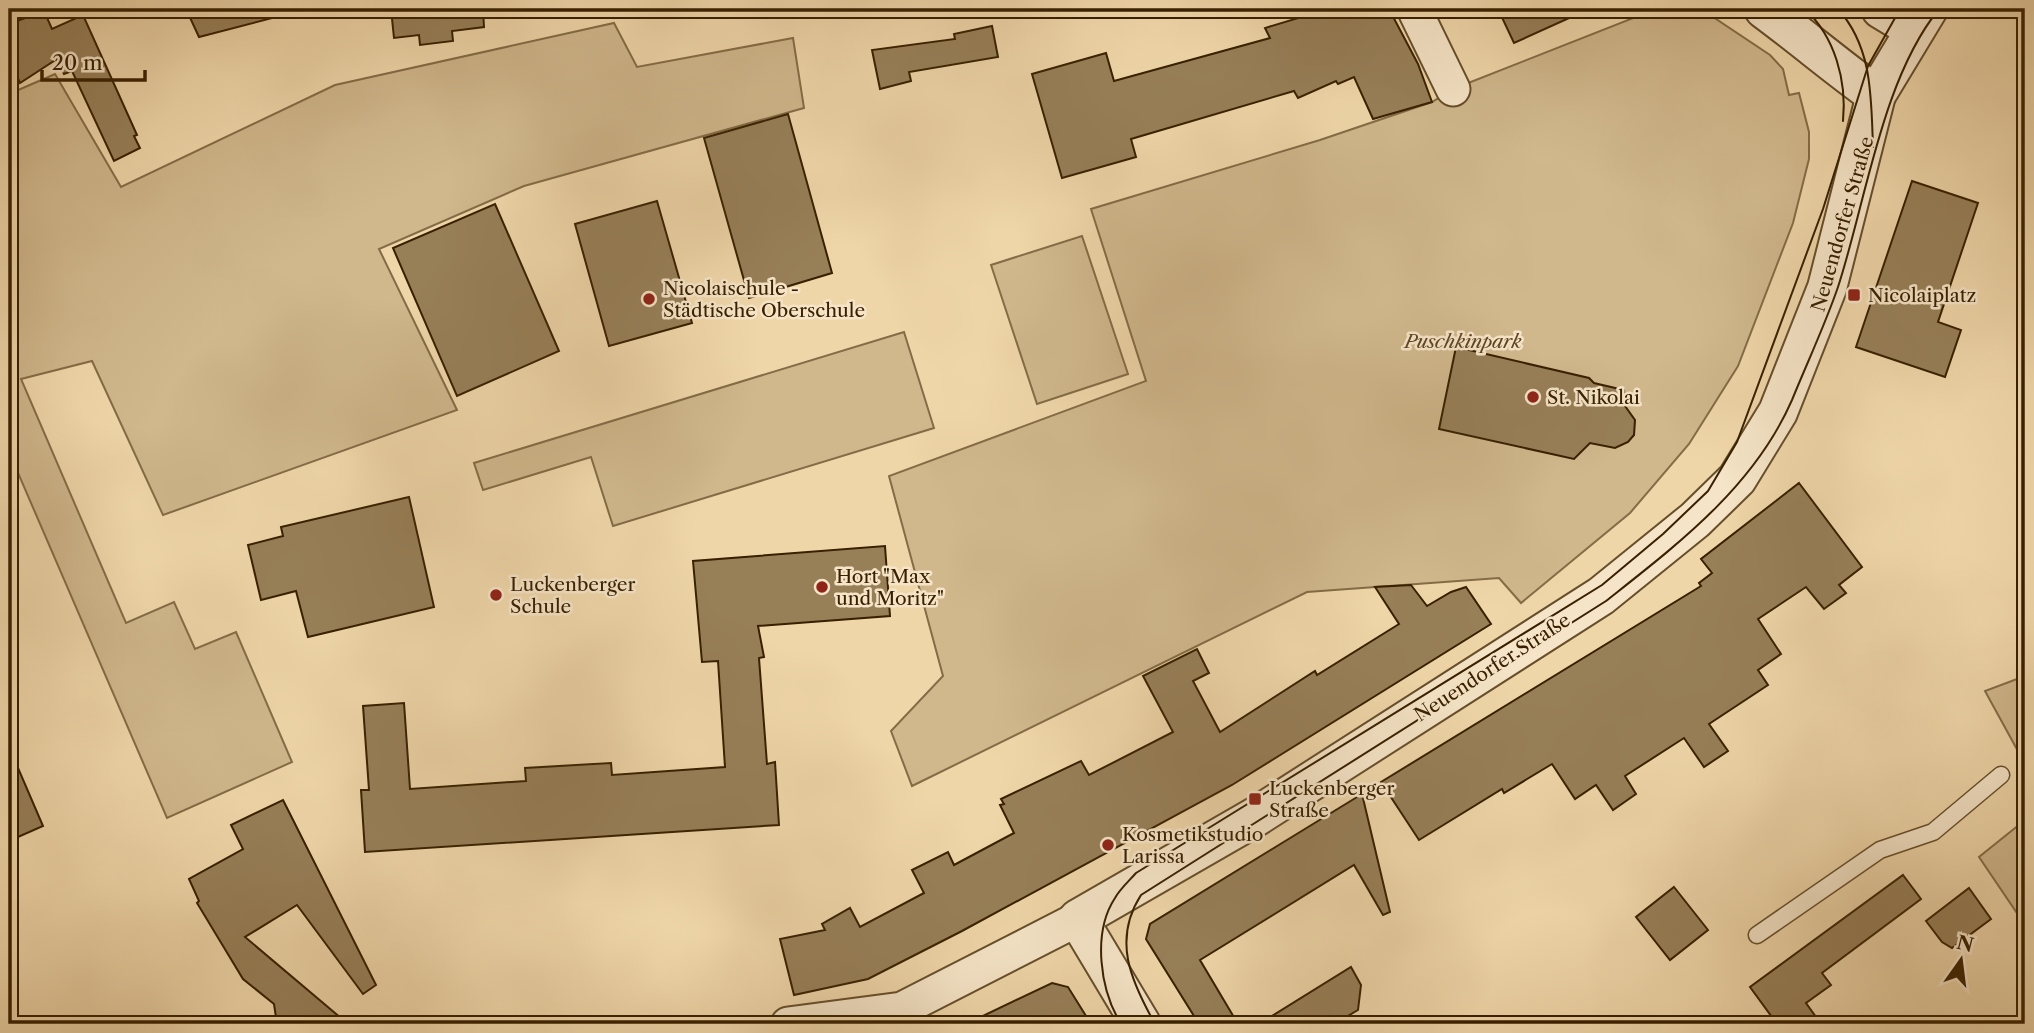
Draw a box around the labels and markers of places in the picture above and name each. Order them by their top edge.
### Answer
place label: Nicolaischule - Städtische Oberschule [663,277,865,322]
place label: Nicolaiplatz [1868,284,1976,307]
marker: Nicolaiplatz [1846,287,1862,303]
marker: Nicolaischule - Städtische Oberschule [641,291,657,307]
place label: St. Nikolai [1547,386,1640,409]
marker: St. Nikolai [1525,389,1541,405]
place label: Hort "Max und Moritz" [836,565,944,610]
place label: Luckenberger Schule [510,573,636,618]
marker: Hort "Max und Moritz" [814,579,830,595]
marker: Luckenberger Schule [488,587,504,603]
place label: Luckenberger Straße [1269,777,1395,822]
marker: Luckenberger Straße [1247,791,1263,807]
place label: Kosmetikstudio Larissa [1122,823,1263,868]
marker: Kosmetikstudio Larissa [1100,837,1116,853]

